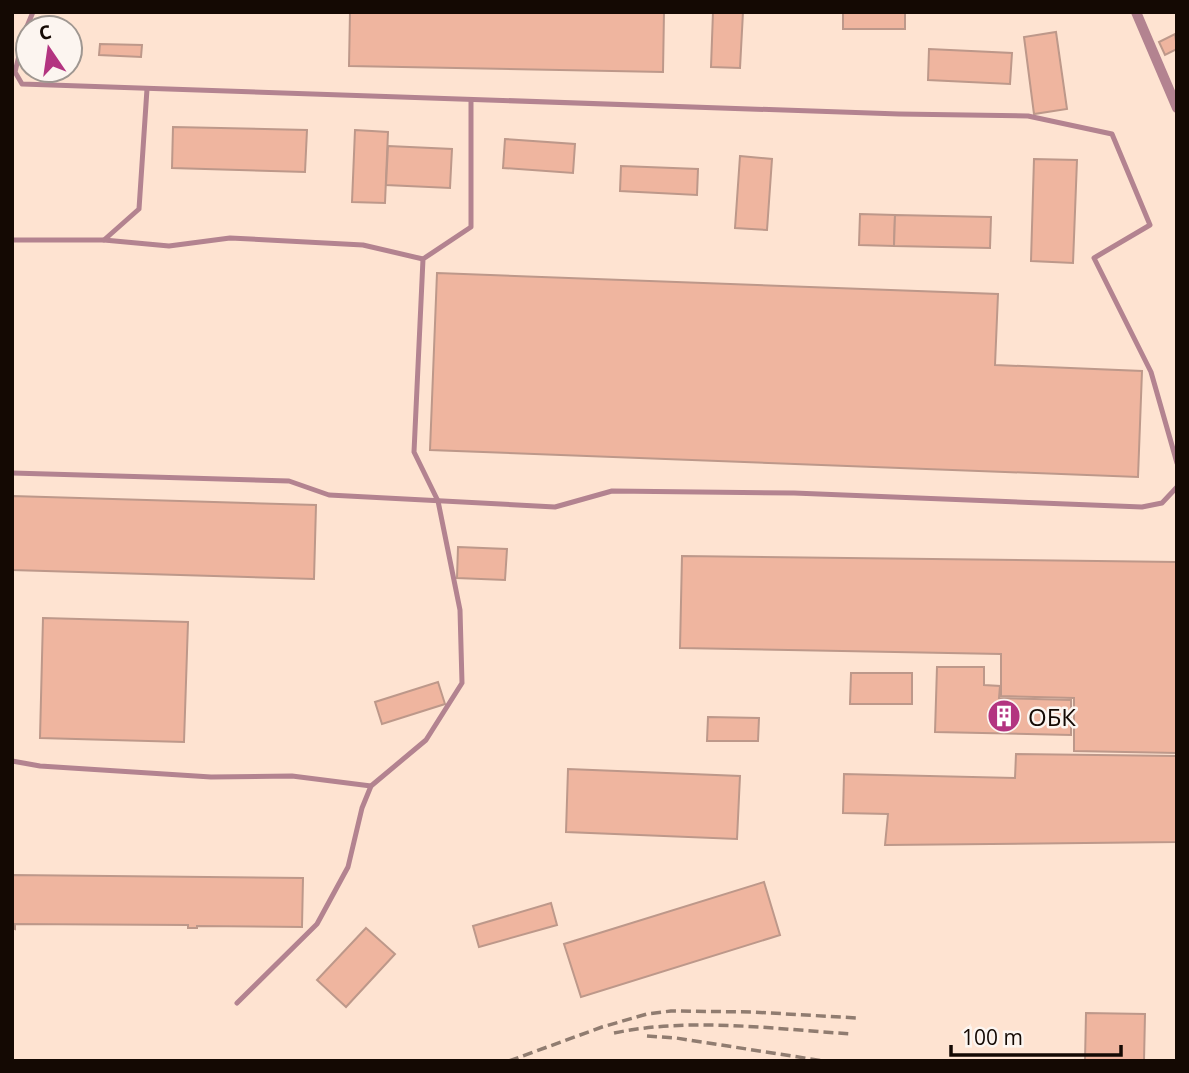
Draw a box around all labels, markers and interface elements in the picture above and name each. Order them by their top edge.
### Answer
north arrow [14,14,84,84]
text: С [36,18,54,46]
building icon: ОБК [985,697,1023,735]
place label: ОБК [1028,700,1076,733]
scale bar [951,1014,1121,1058]
text: 100 m [962,1023,1023,1051]

